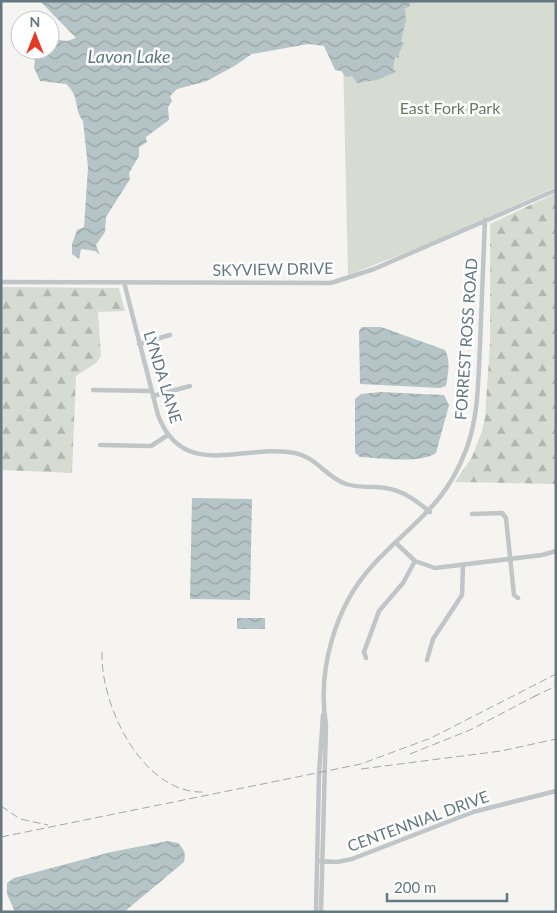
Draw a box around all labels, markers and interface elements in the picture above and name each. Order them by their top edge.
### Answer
north arrow [10,10,60,60]
text: N [30,13,40,30]
water label: Lavon Lake [87,45,171,67]
park label: East Fork Park [400,98,501,117]
street label: FORREST ROSS ROAD [450,257,481,421]
street label: SKYVIEW DRIVE [212,258,334,279]
street label: LYNDA LANE [140,328,187,425]
street label: CENTENNIAL DRIVE [344,786,491,855]
scale bar [387,870,507,902]
text: 200 m [394,878,436,896]

